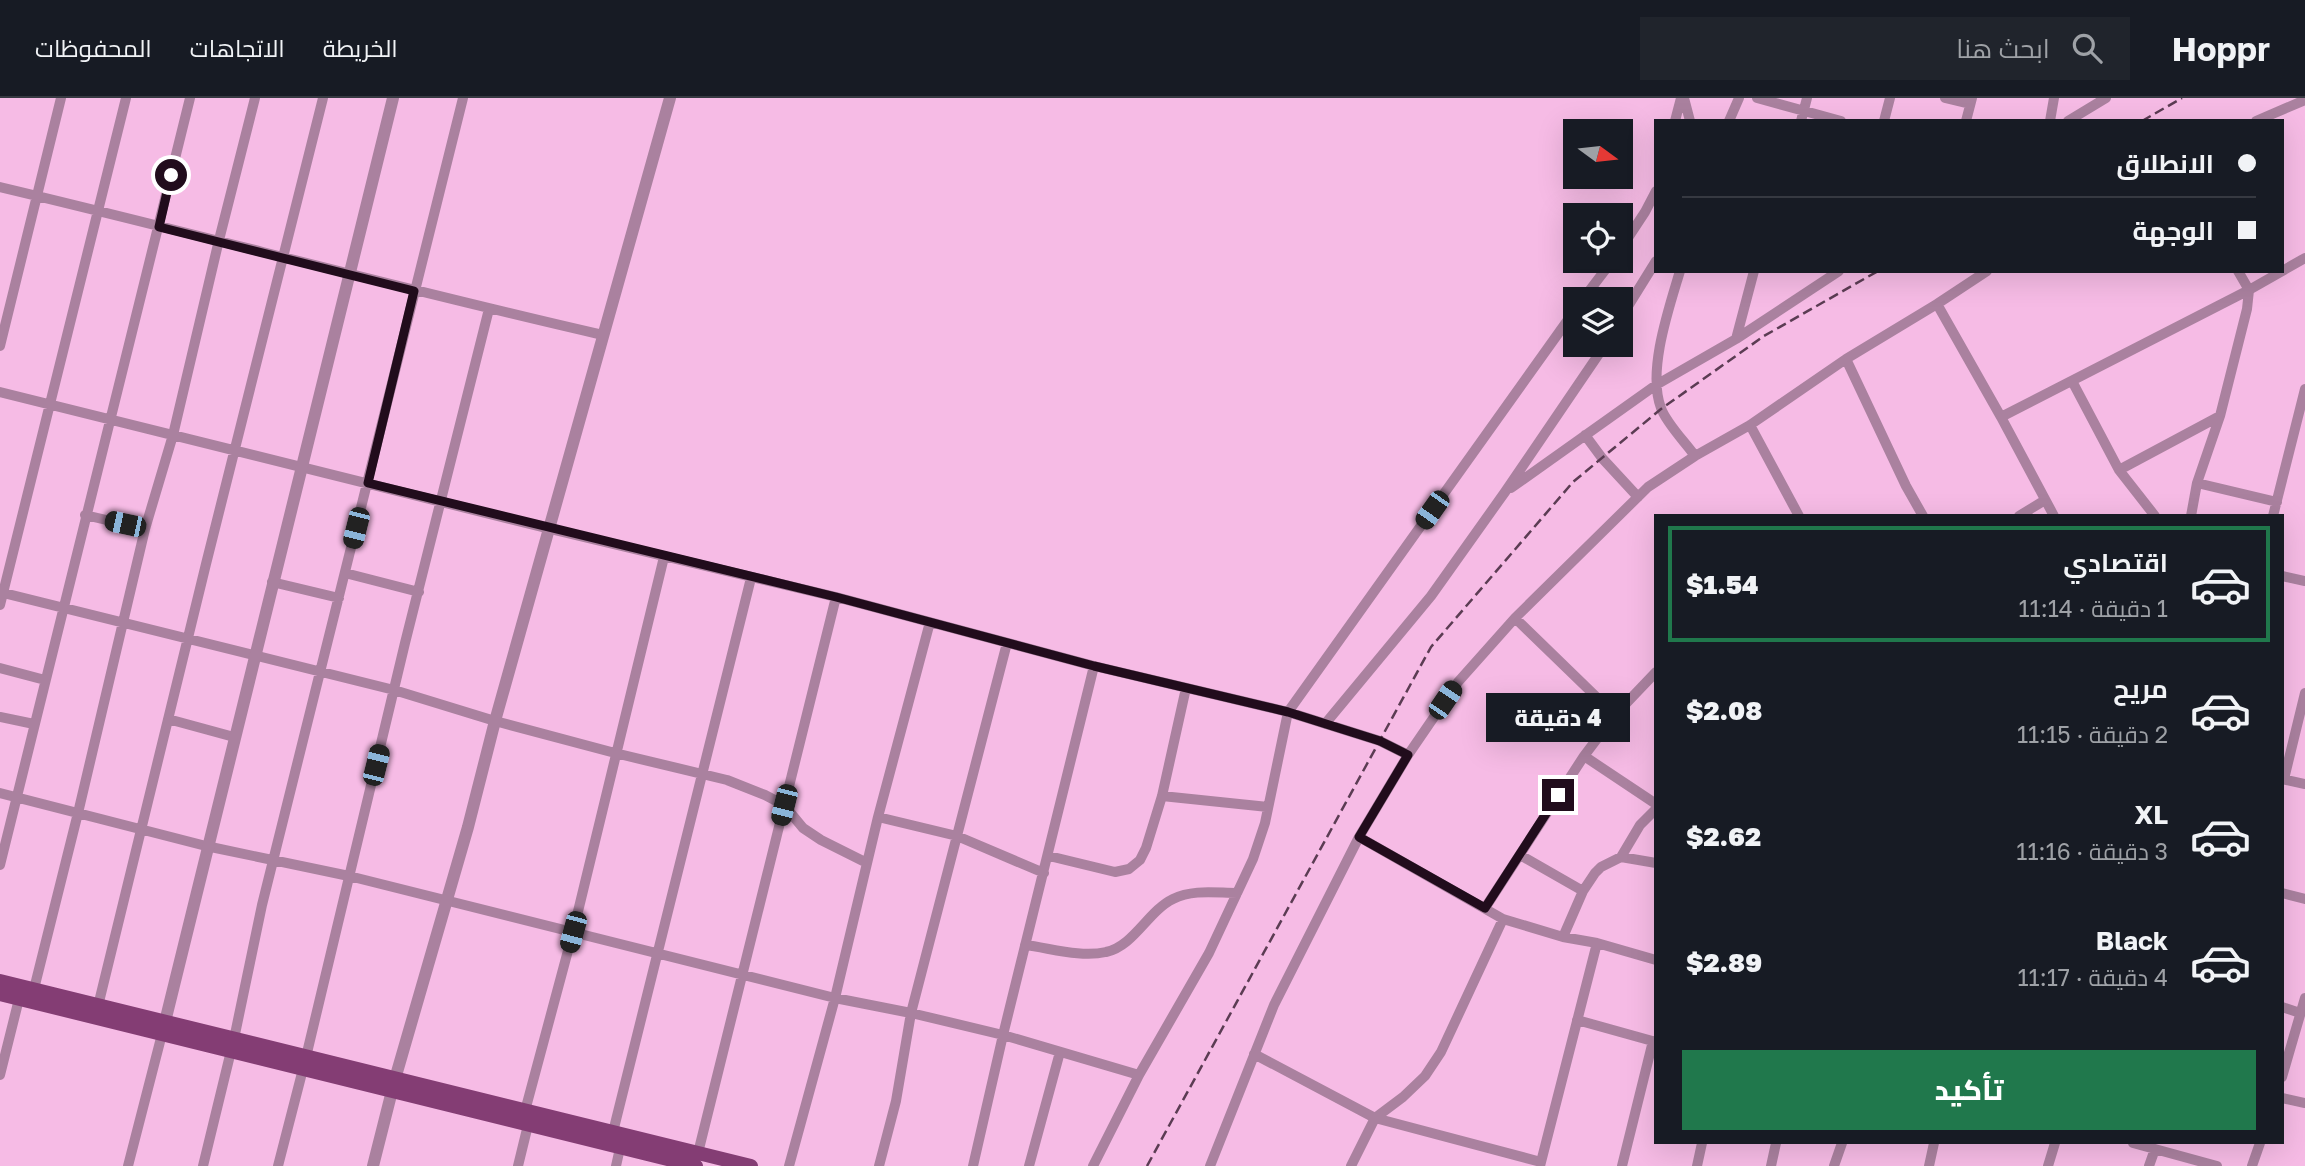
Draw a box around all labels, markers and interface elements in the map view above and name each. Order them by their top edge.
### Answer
search box [1640,17,2130,80]
icon: search [2068,29,2106,67]
text: Hoppr [2172,29,2270,68]
text: المحفوظات [35,33,152,62]
text: الاتجاهات [190,33,285,62]
text: الخريطة [323,33,398,62]
text: ابحث هنا [1956,33,2050,64]
north arrow [1563,119,1633,189]
map controls [1563,119,1633,357]
text: الانطلاق [2116,148,2214,179]
route start [155,159,187,191]
button: locate [1563,203,1633,273]
text: الوجهة [2133,215,2214,246]
button: layers [1563,287,1633,357]
car [1412,487,1453,533]
car [341,505,372,551]
car [103,509,148,539]
text: اقتصادي [2063,547,2168,578]
icon: car [2189,553,2252,616]
text: $1.54 [1686,569,1759,600]
text: 1 دقيقة · 11:14 [2018,594,2168,622]
text: مريح [2113,673,2168,704]
car [1425,677,1466,723]
icon: car [2189,679,2252,742]
callout: 4 دقيقة [1486,694,1630,742]
text: $2.08 [1686,695,1762,726]
text: 4 دقيقة [1514,703,1602,731]
text: 2 دقيقة · 11:15 [2017,720,2168,748]
car [361,742,392,788]
route end [1542,779,1574,811]
car [769,782,800,828]
text: XL [2134,799,2168,830]
icon: car [2189,805,2252,868]
text: $2.62 [1686,821,1761,852]
text: 3 دقيقة · 11:16 [2016,837,2168,865]
car [558,909,589,955]
text: Black [2096,925,2168,956]
icon: car [2189,931,2252,994]
text: $2.89 [1686,947,1762,978]
text: 4 دقيقة · 11:17 [2017,963,2168,991]
button: تأكيد [1682,1050,2256,1130]

